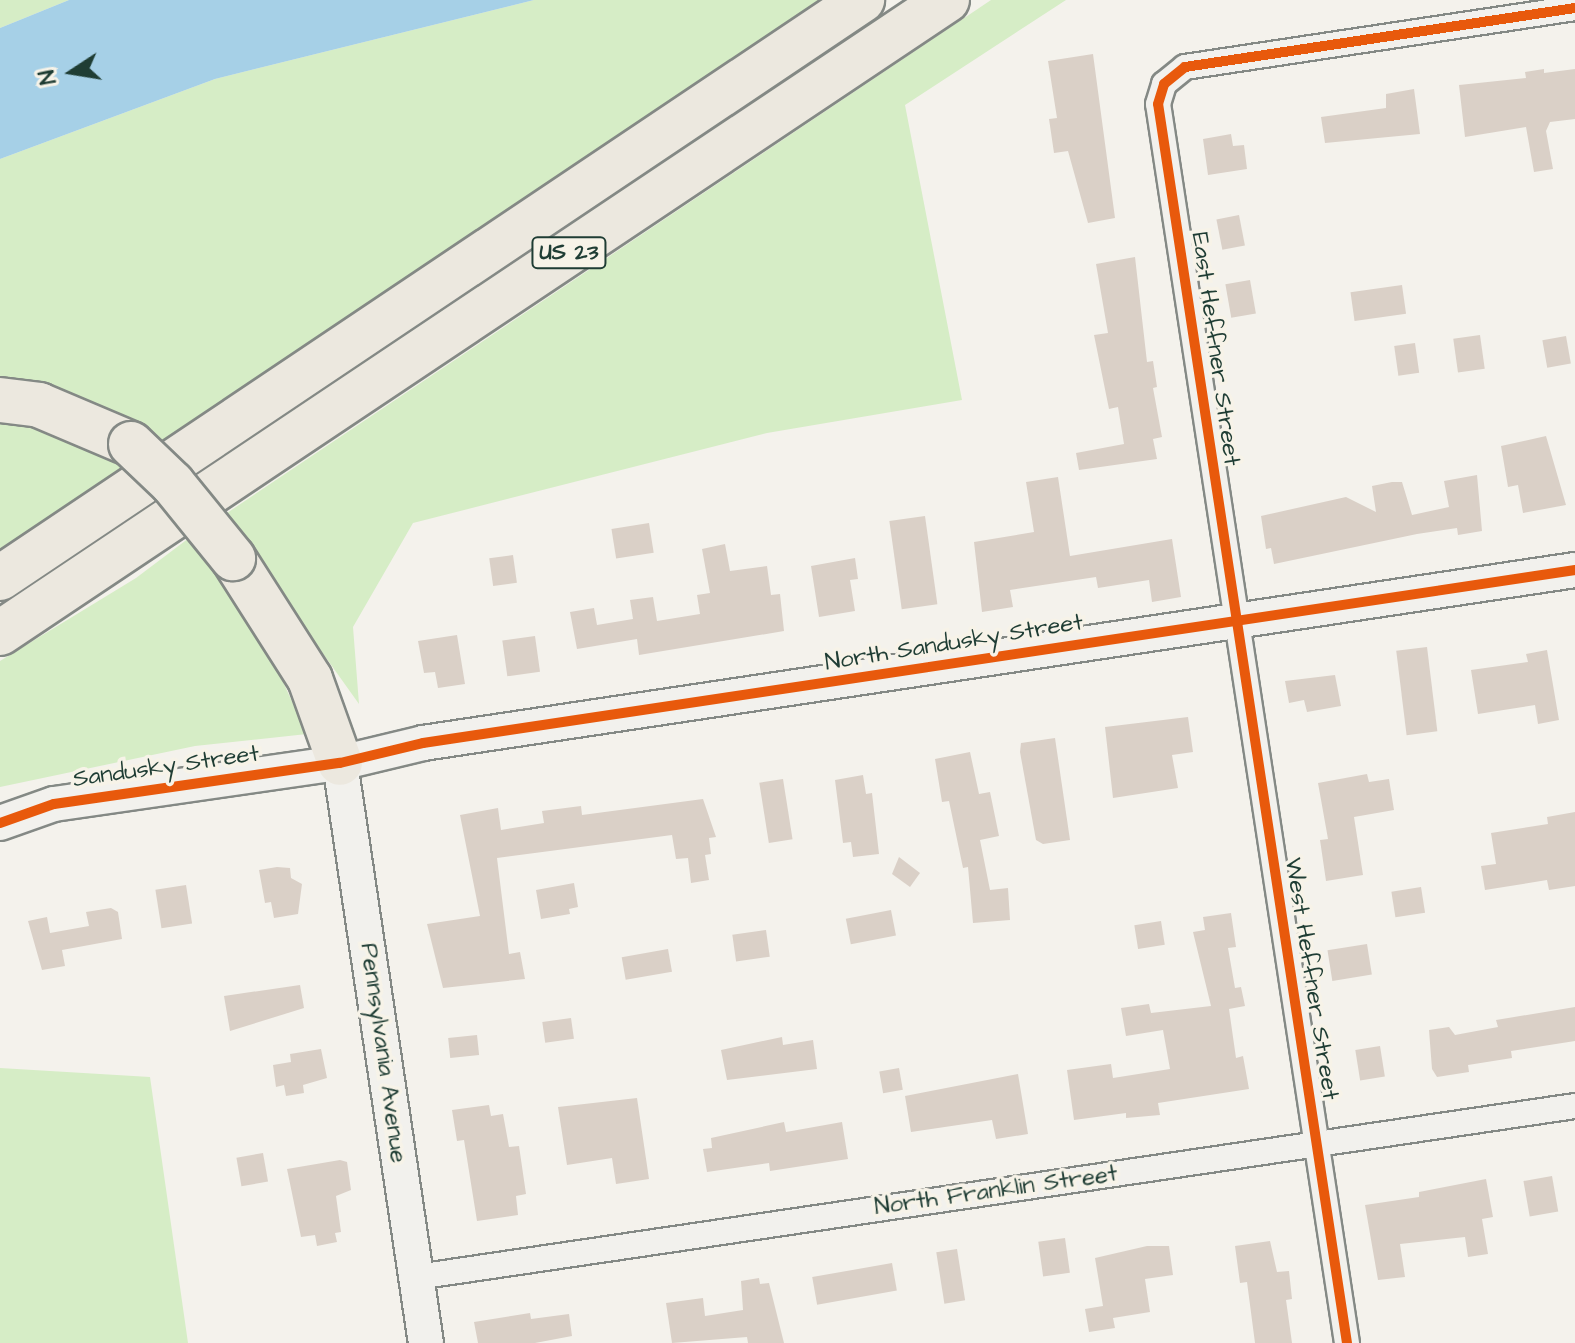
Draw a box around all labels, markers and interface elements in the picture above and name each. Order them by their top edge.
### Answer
north arrow [32,32,112,112]
text: N [31,67,65,87]
street label: East Heffner Street [1184,230,1246,468]
road number: US 23 [531,235,607,271]
street label: North Sandusky Street [823,608,1085,678]
street label: Sandusky Street [71,740,261,794]
street label: West Heffner Street [1278,856,1344,1102]
street label: Pennsylvania Avenue [353,941,413,1165]
street label: North Franklin Street [873,1160,1119,1222]

